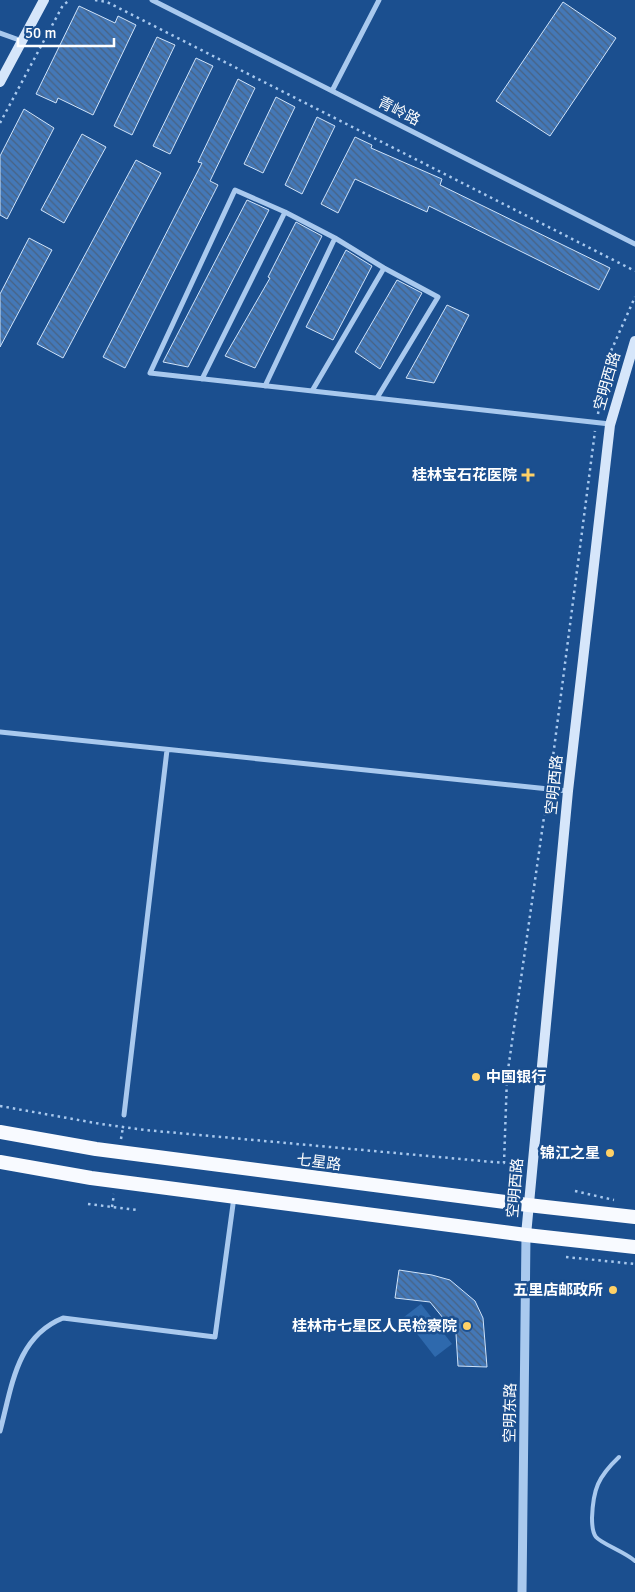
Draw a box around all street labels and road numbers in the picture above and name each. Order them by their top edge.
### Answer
street label: 青岭路 [375,93,423,129]
street label: 空明西路 [590,350,624,412]
street label: 空明西路 [542,754,566,816]
street label: 七星路 [296,1150,342,1174]
street label: 空明西路 [503,1157,527,1219]
street label: 空明东路 [500,1383,520,1443]

